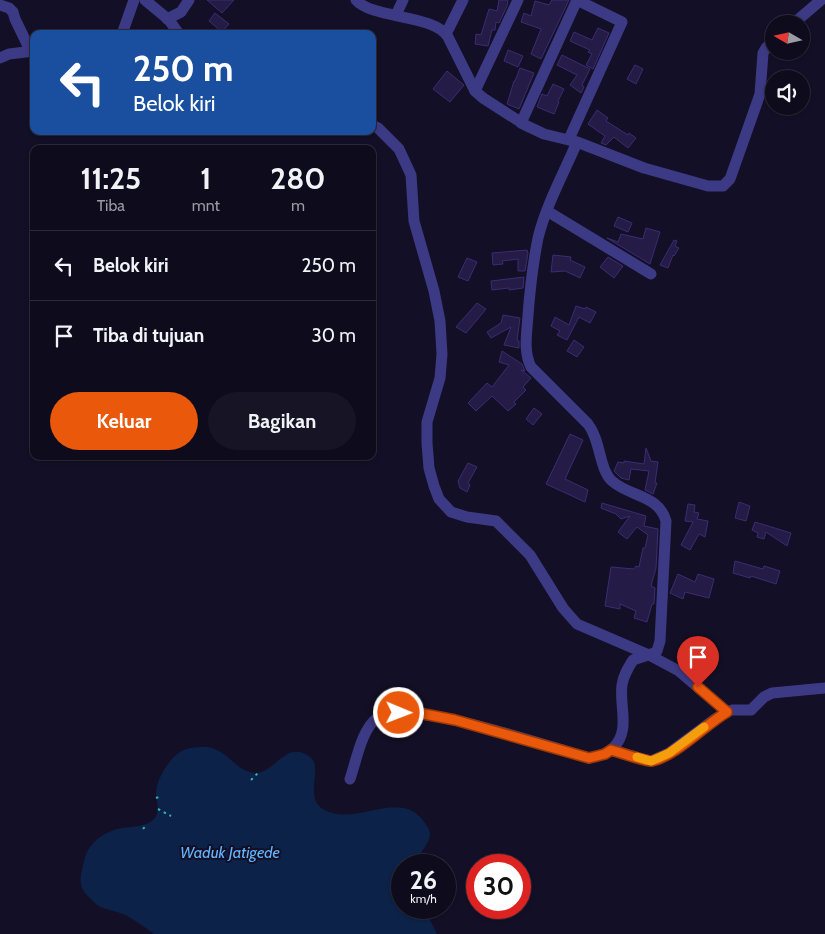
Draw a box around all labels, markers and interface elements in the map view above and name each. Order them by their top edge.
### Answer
north arrow [765,15,810,60]
map controls [765,15,810,115]
text: 250 m [133,47,233,90]
icon: left [50,50,115,115]
button: sound [765,70,810,115]
text: Belok kiri [133,90,216,117]
text: 11:25 [80,160,141,197]
text: 1 [200,160,211,197]
text: 280 [270,160,326,197]
text: Tiba [97,196,125,215]
text: mnt [192,196,220,215]
text: m [291,196,305,215]
icon: left [50,252,78,280]
text: Belok kiri [93,254,169,277]
text: 250 m [302,254,356,277]
icon: arrive [50,322,78,350]
text: Tiba di tujuan [93,324,204,347]
text: 30 m [312,324,356,347]
button: Keluar [50,392,198,450]
button: Bagikan [208,392,356,450]
pin [677,636,719,687]
icon: arrive [684,643,712,671]
position arrow [372,686,424,738]
water label: Waduk Jatigede [180,843,280,862]
speed limit sign: 30 [466,854,531,919]
text: 26 [410,865,437,895]
text: km/h [410,891,437,906]

